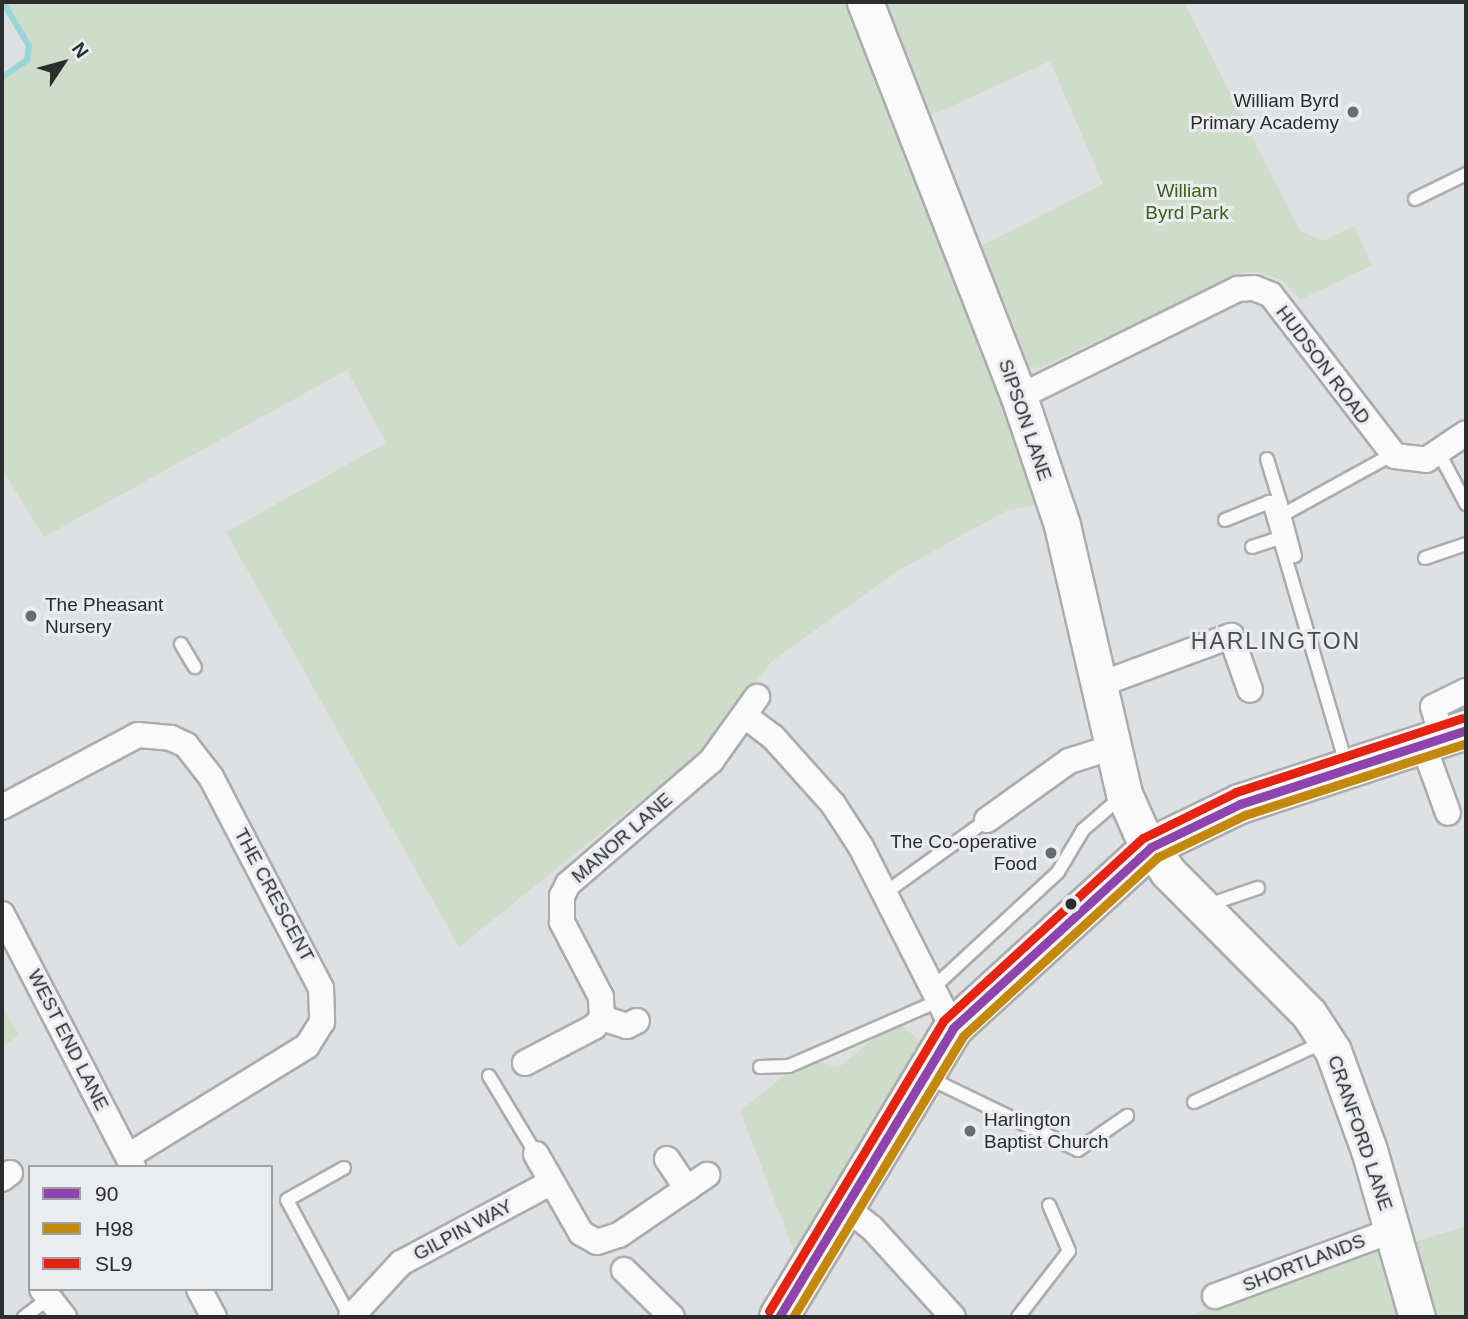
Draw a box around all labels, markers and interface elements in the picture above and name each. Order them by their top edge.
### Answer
north arrow [28,28,98,98]
text: N [68,39,93,62]
place label: William Byrd Primary Academy [1189,90,1339,134]
marker: William Byrd Primary Academy [1345,104,1361,120]
park label: William Byrd Park [1145,180,1229,224]
street label: HUDSON ROAD [1271,301,1375,429]
street label: SIPSON LANE [994,356,1056,484]
place label: The Pheasant Nursery [45,594,163,638]
marker: The Pheasant Nursery [23,608,39,624]
district label: HARLINGTON [1192,627,1360,655]
street label: MANOR LANE [567,788,677,888]
street label: THE CRESCENT [229,824,319,966]
place label: The Co-operative Food [890,831,1037,875]
marker: The Co-operative Food [1043,845,1059,861]
unlabelled marker [1064,897,1078,911]
street label: WEST END LANE [23,966,113,1114]
street label: CRANFORD LANE [1323,1052,1397,1214]
place label: Harlington Baptist Church [984,1109,1109,1153]
marker: Harlington Baptist Church [962,1123,978,1139]
legend [28,1165,273,1291]
text: 90 [95,1182,118,1205]
street label: GILPIN WAY [410,1194,516,1266]
text: H98 [95,1217,134,1240]
street label: SHORTLANDS [1239,1229,1369,1297]
text: SL9 [95,1252,132,1275]

